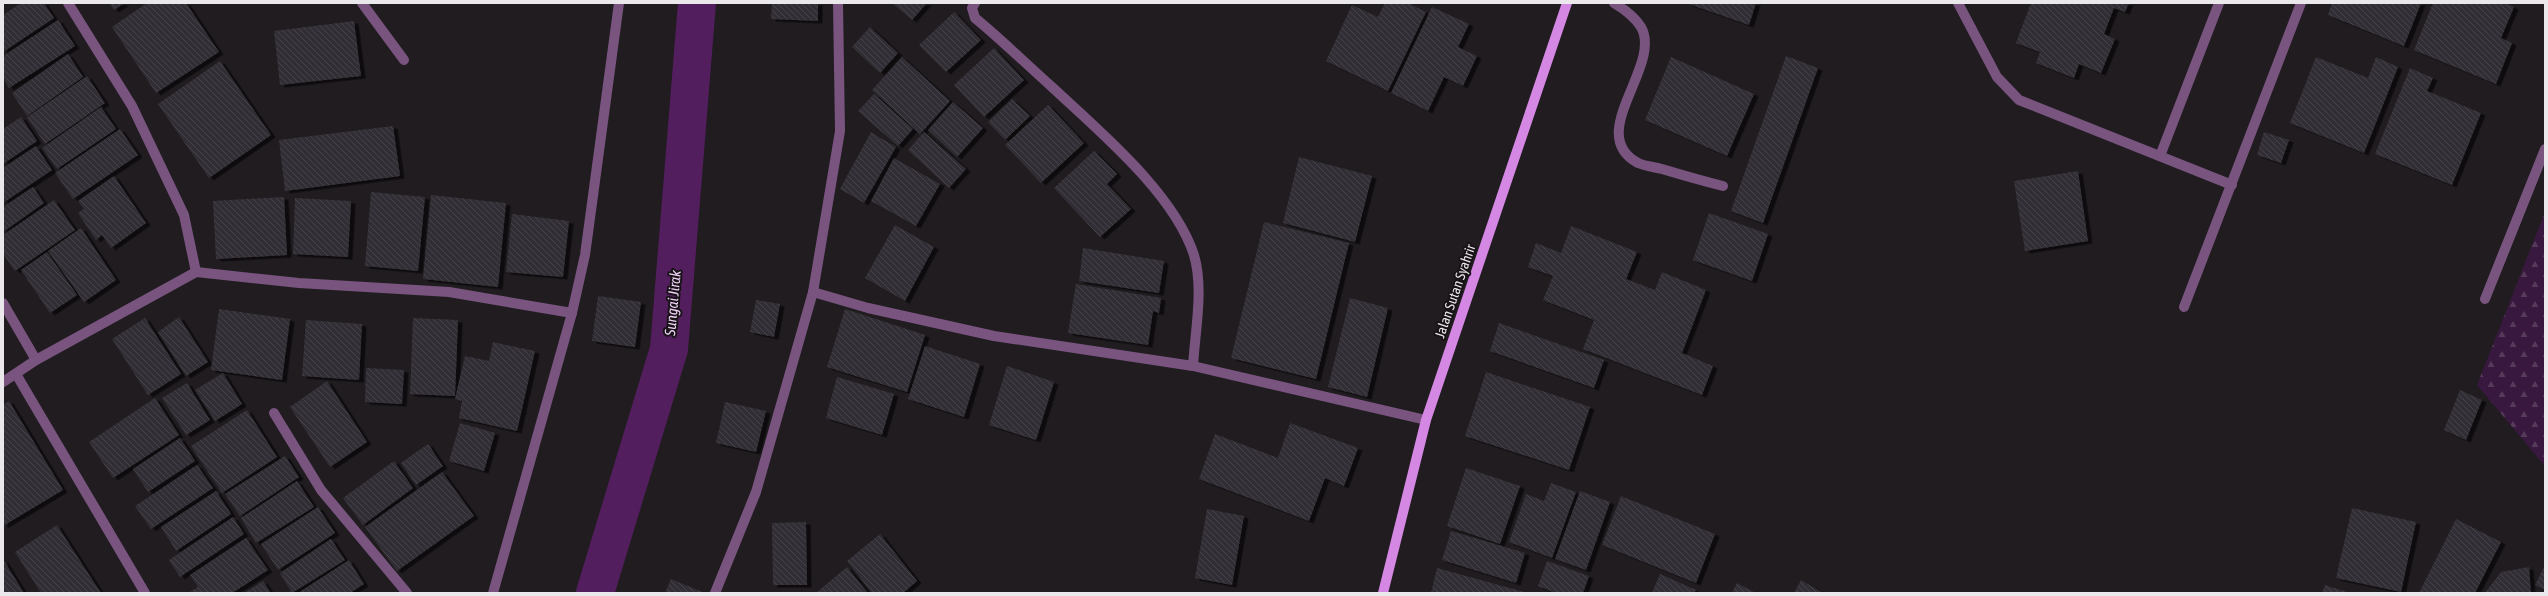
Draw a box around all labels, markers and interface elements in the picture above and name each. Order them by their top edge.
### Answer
street label: Jalan Sutan Syahrir [1431,241,1479,340]
water label: Sungai Jirak [661,269,684,338]

